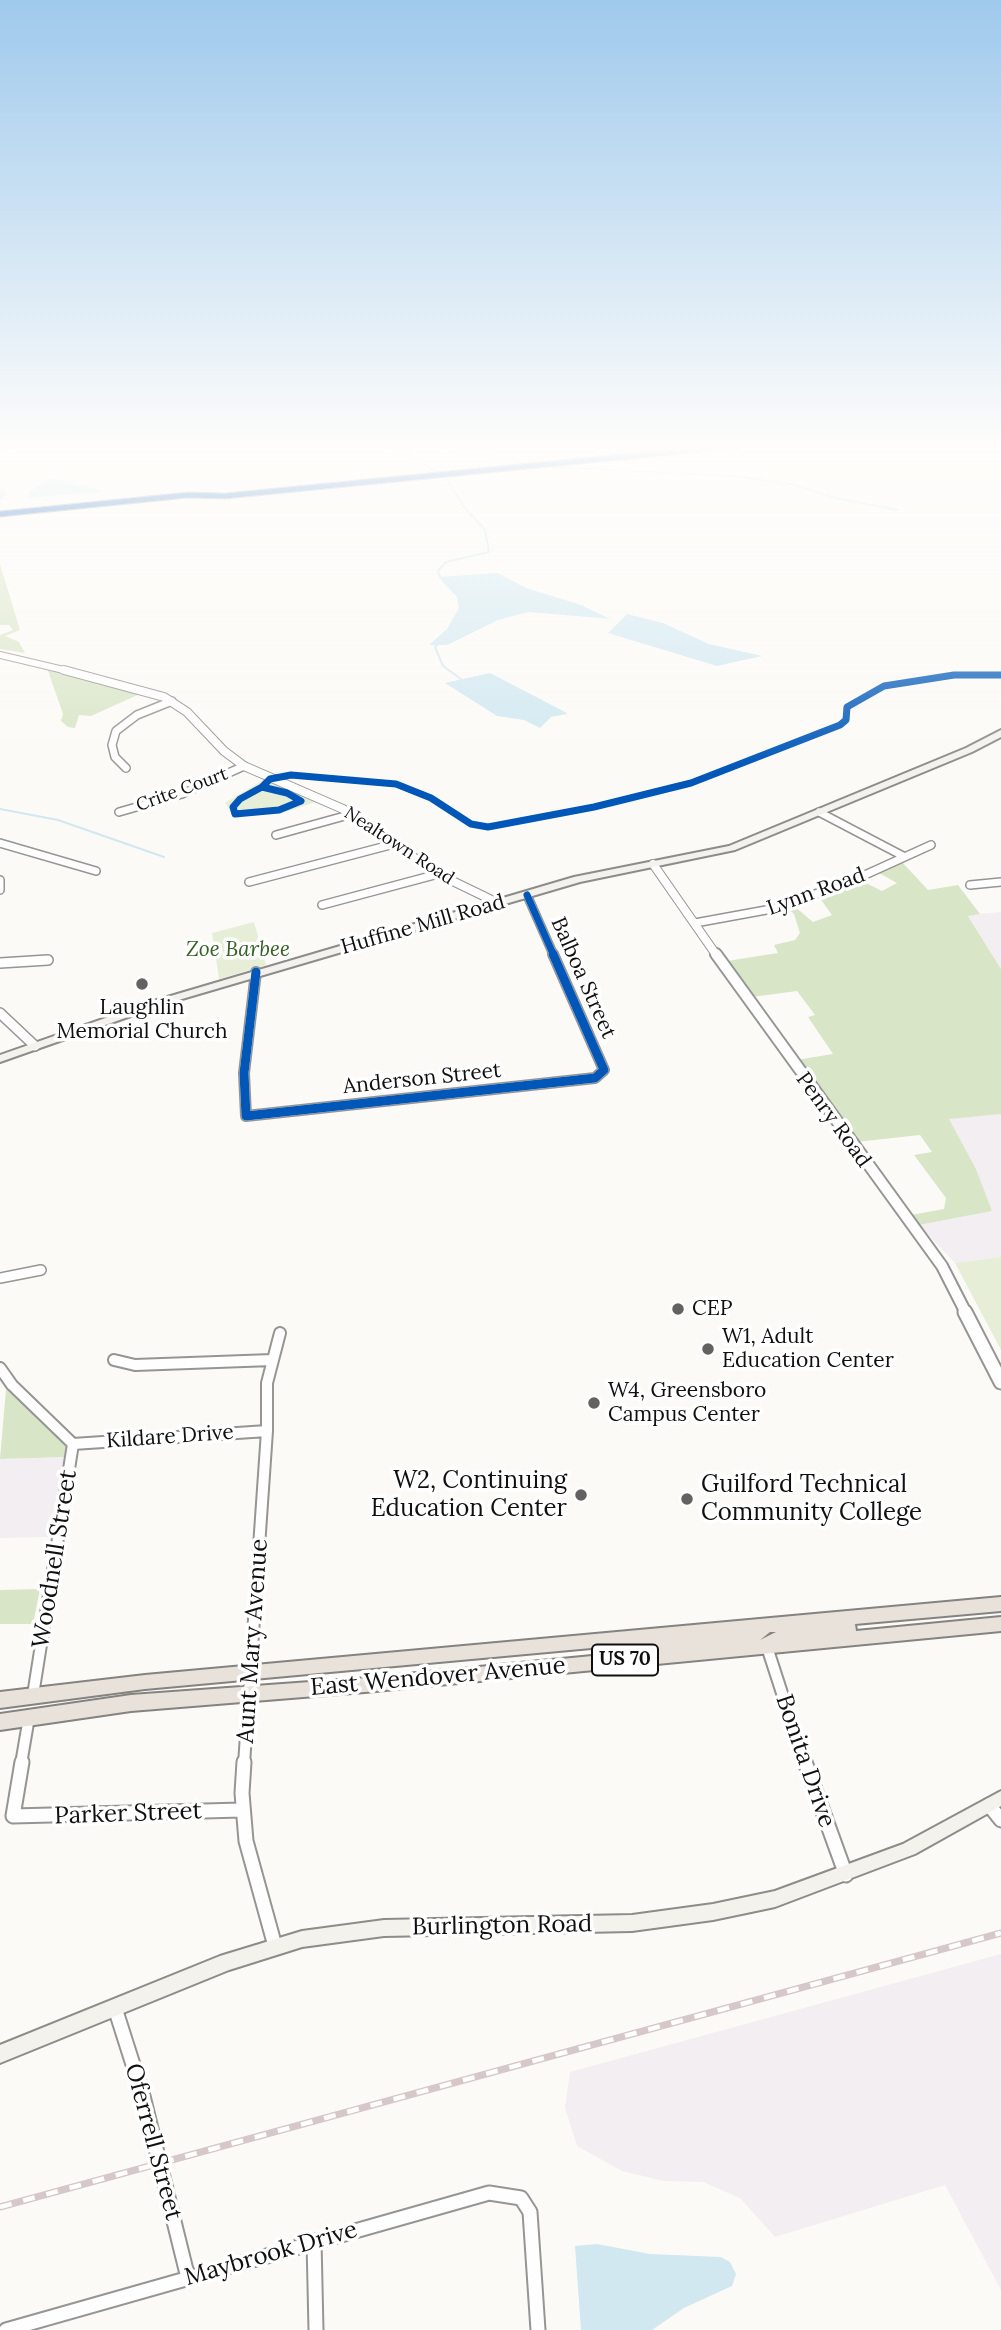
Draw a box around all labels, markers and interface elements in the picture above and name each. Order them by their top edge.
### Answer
street label: Crite Court [133,763,231,817]
street label: Nealtown Road [340,802,458,890]
street label: Lynn Road [764,863,868,921]
street label: Huffine Mill Road [338,890,508,960]
street label: Balboa Street [545,913,621,1043]
park label: Zoe Barbee [186,937,290,963]
marker: Laughlin Memorial Church [134,976,150,992]
place label: Laughlin Memorial Church [56,995,228,1045]
street label: Anderson Street [342,1058,502,1100]
street label: Penry Road [790,1068,876,1172]
place label: CEP [692,1296,732,1322]
marker: CEP [670,1301,686,1317]
place label: W1, Adult Education Center [722,1324,894,1374]
marker: W1, Adult Education Center [700,1341,716,1357]
place label: W4, Greensboro Campus Center [608,1378,766,1428]
marker: W4, Greensboro Campus Center [586,1395,602,1411]
street label: Kildare Drive [105,1420,235,1454]
place label: W2, Continuing Education Center [371,1467,567,1523]
street label: Woodnell Street [27,1468,83,1650]
place label: Guilford Technical Community College [701,1471,922,1527]
marker: W2, Continuing Education Center [573,1487,589,1503]
marker: Guilford Technical Community College [679,1491,695,1507]
street label: Aunt Mary Avenue [231,1538,275,1744]
road number: US 70 [592,1644,658,1676]
street label: East Wendover Avenue [309,1651,567,1703]
street label: Bonita Drive [769,1691,841,1831]
street label: Parker Street [54,1797,202,1831]
street label: Burlington Road [412,1910,592,1942]
street label: Oferrell Street [118,2060,188,2224]
street label: Maybrook Drive [181,2216,361,2292]

